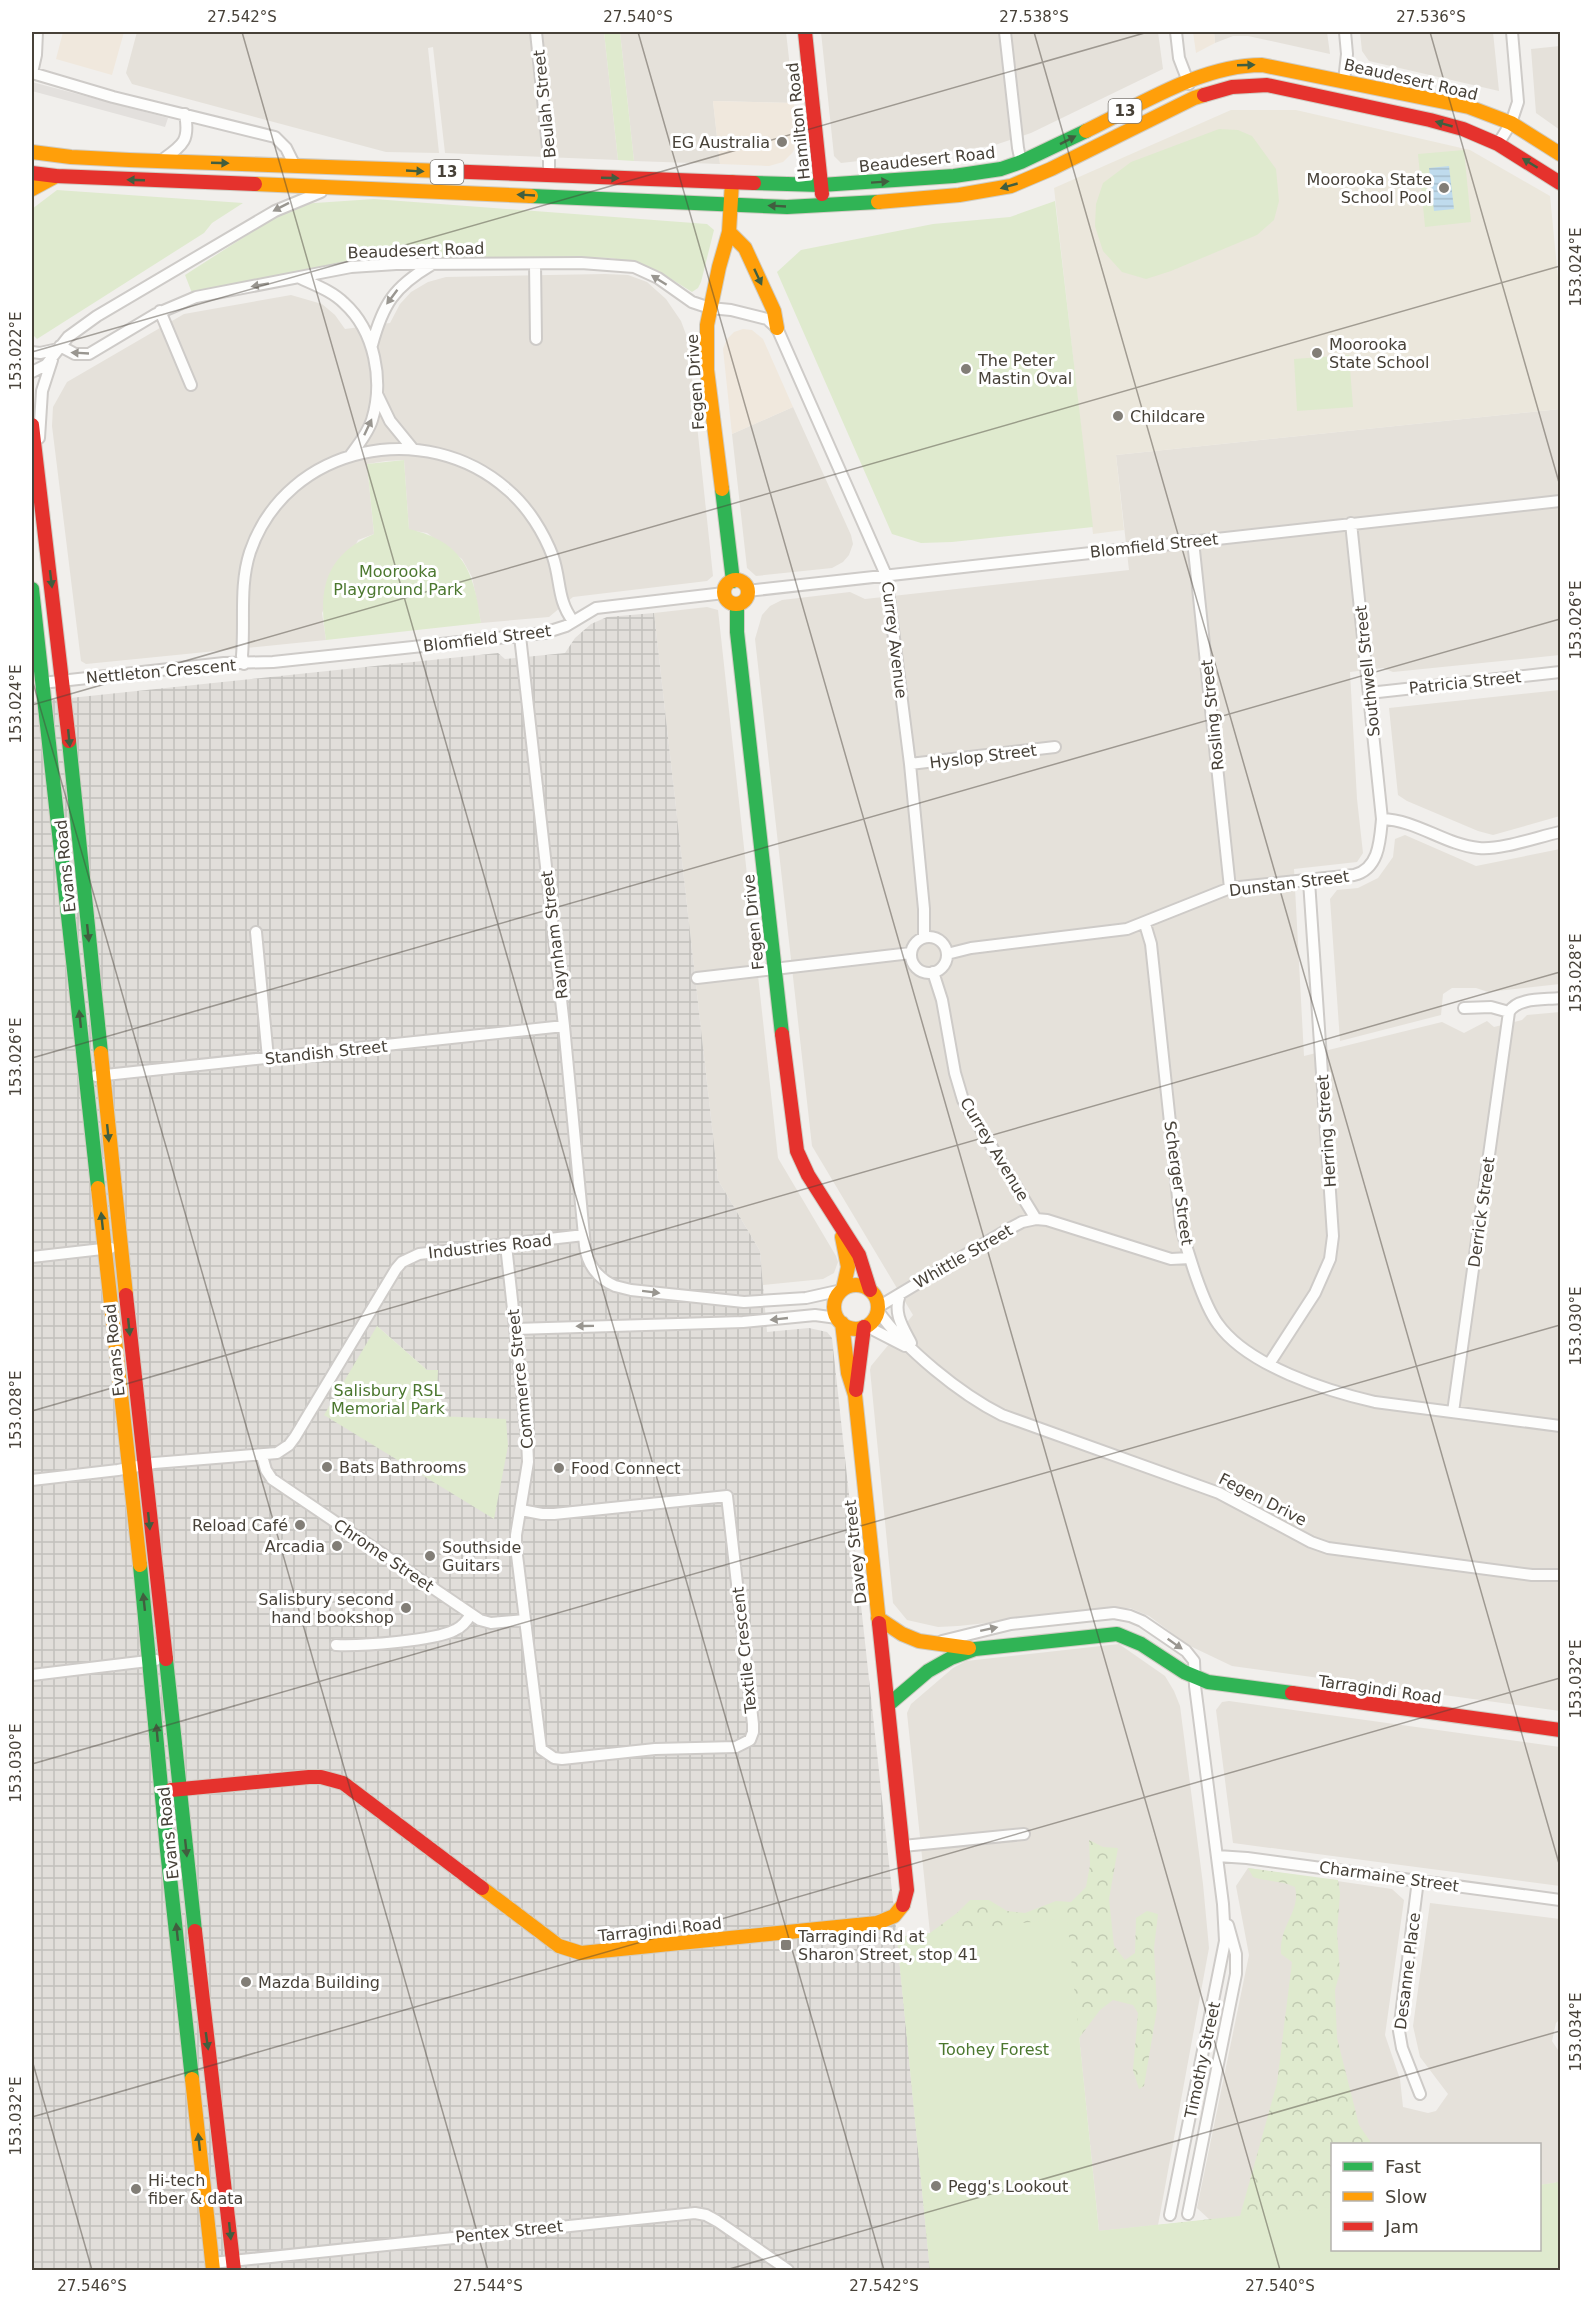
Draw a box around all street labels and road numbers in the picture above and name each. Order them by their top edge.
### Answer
street label: Beulah Street [529,49,560,159]
street label: Beaudesert Road [1342,55,1480,104]
street label: Hamilton Road [783,61,814,180]
road number: 13 [1108,99,1142,123]
street label: Beaudesert Road [858,143,996,176]
road number: 13 [430,160,464,184]
street label: Beaudesert Road [347,239,485,262]
street label: Fegen Drive [683,333,708,431]
street label: Blomfield Street [1089,529,1219,562]
street label: Currey Avenue [878,580,911,700]
street label: Southwell Street [1351,604,1384,738]
street label: Blomfield Street [422,621,552,656]
street label: Nettleton Crescent [85,655,237,688]
street label: Rosling Street [1197,659,1228,771]
street label: Patricia Street [1408,667,1522,698]
street label: Hyslop Street [928,740,1038,773]
street label: Evans Road [51,819,80,913]
street label: Dunstan Street [1228,867,1350,900]
street label: Raynham Street [537,870,572,1000]
street label: Fegen Drive [739,873,768,971]
street label: Standish Street [264,1037,388,1068]
street label: Herring Street [1313,1074,1340,1188]
street label: Currey Avenue [956,1094,1033,1205]
street label: Scherger Street [1160,1120,1197,1247]
street label: Derrick Street [1464,1156,1499,1268]
street label: Whittle Street [910,1220,1016,1292]
street label: Industries Road [427,1231,553,1262]
street label: Evans Road [100,1303,129,1397]
street label: Commerce Street [504,1308,537,1450]
street label: Fegen Drive [1216,1469,1310,1530]
street label: Davey Street [841,1499,870,1605]
street label: Chrome Street [330,1515,437,1596]
street label: Textile Crescent [728,1586,761,1715]
street label: Tarragindi Road [1316,1671,1443,1708]
street label: Evans Road [154,1786,183,1880]
street label: Charmaine Street [1318,1857,1460,1896]
street label: Desanne Place [1391,1911,1424,2031]
street label: Tarragindi Road [596,1914,723,1946]
street label: Timothy Street [1181,2000,1224,2121]
street label: Pentex Street [454,2216,564,2247]

